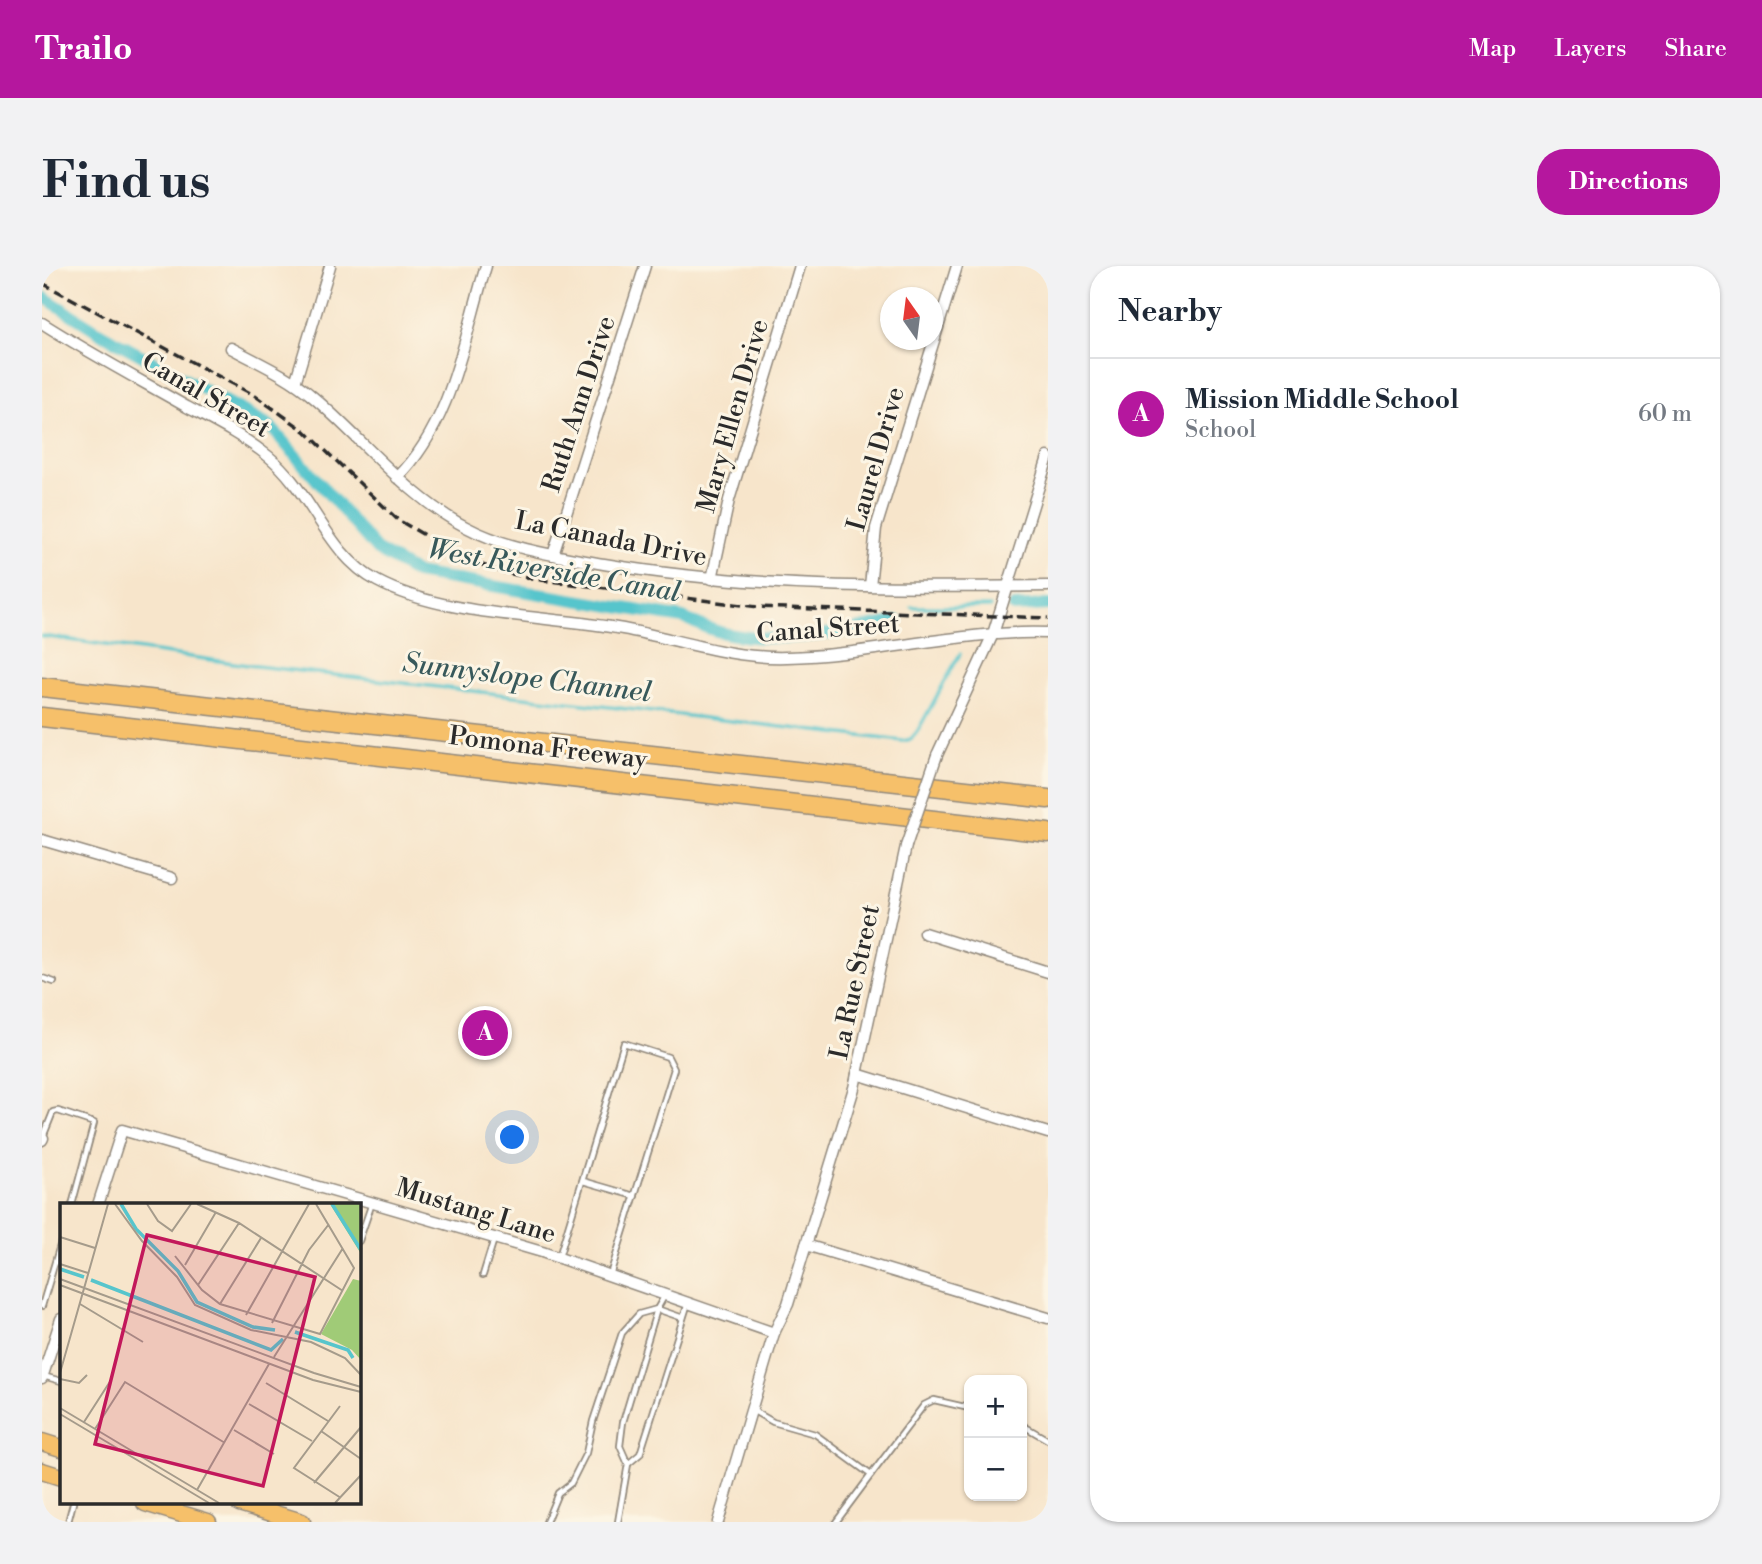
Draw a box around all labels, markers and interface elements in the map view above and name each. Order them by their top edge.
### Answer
text: Trailo [35,29,132,70]
text: Map [1469,34,1516,64]
text: Layers [1554,34,1626,64]
text: Share [1664,34,1727,64]
button: Directions [1537,149,1720,215]
text: Find us [42,152,211,213]
north arrow [880,287,943,350]
text: Nearby [1118,293,1222,331]
street label: Ruth Ann Drive [535,312,623,496]
street label: Mary Ellen Drive [690,316,776,516]
street label: Canal Street [136,345,276,445]
street label: Laurel Drive [840,383,912,535]
text: Mission Middle School [1185,384,1459,416]
text: A [1133,400,1149,428]
text: 60 m [1638,400,1692,428]
text: School [1185,416,1256,444]
street label: La Canada Drive [512,505,710,573]
water label: West Riverside Canal [425,532,683,610]
street label: Canal Street [755,608,901,650]
water label: Sunnyslope Channel [401,645,653,711]
street label: Pomona Freeway [447,720,649,776]
street label: La Rue Street [823,902,887,1062]
pin: A [462,1007,508,1059]
your location [495,1120,529,1154]
street label: Mustang Lane [392,1172,560,1250]
inset map [60,1203,360,1504]
map controls [964,1375,1027,1501]
button: + [964,1375,1027,1438]
button: − [964,1438,1027,1501]

